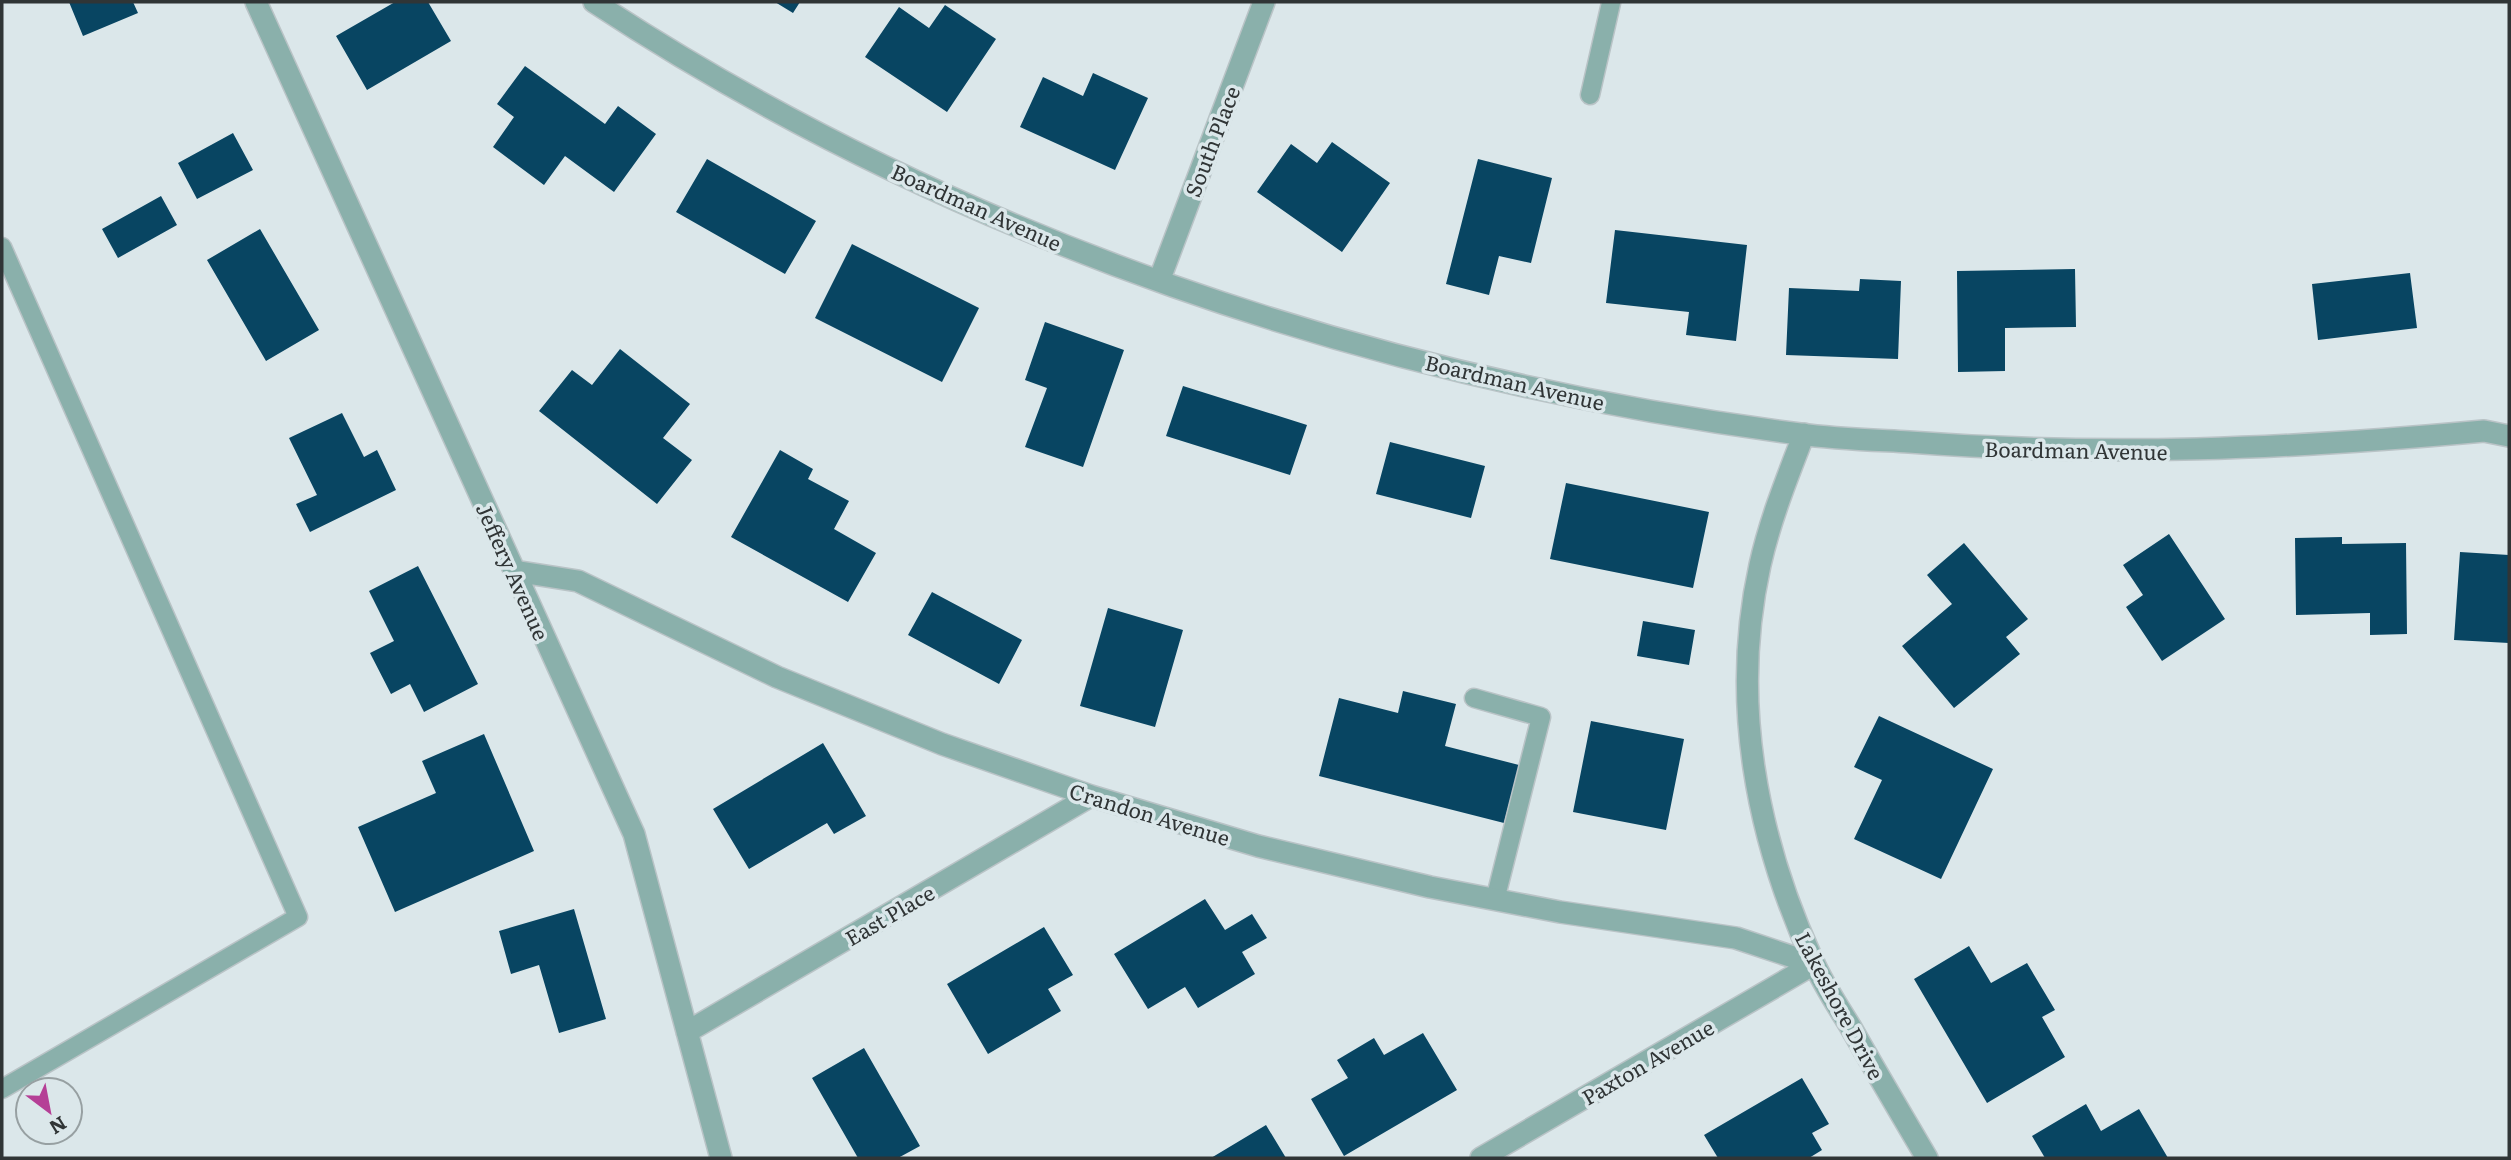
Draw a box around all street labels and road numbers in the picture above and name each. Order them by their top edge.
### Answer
street label: South Place [1176,81,1246,201]
street label: Boardman Avenue [887,155,1067,257]
street label: Boardman Avenue [1422,345,1608,417]
street label: Boardman Avenue [1984,432,2168,466]
street label: Jeffery Avenue [470,497,558,645]
street label: Crandon Avenue [1066,774,1234,852]
street label: East Place [839,876,940,952]
street label: Lakeshore Drive [1789,926,1893,1084]
street label: Paxton Avenue [1575,1011,1719,1111]

